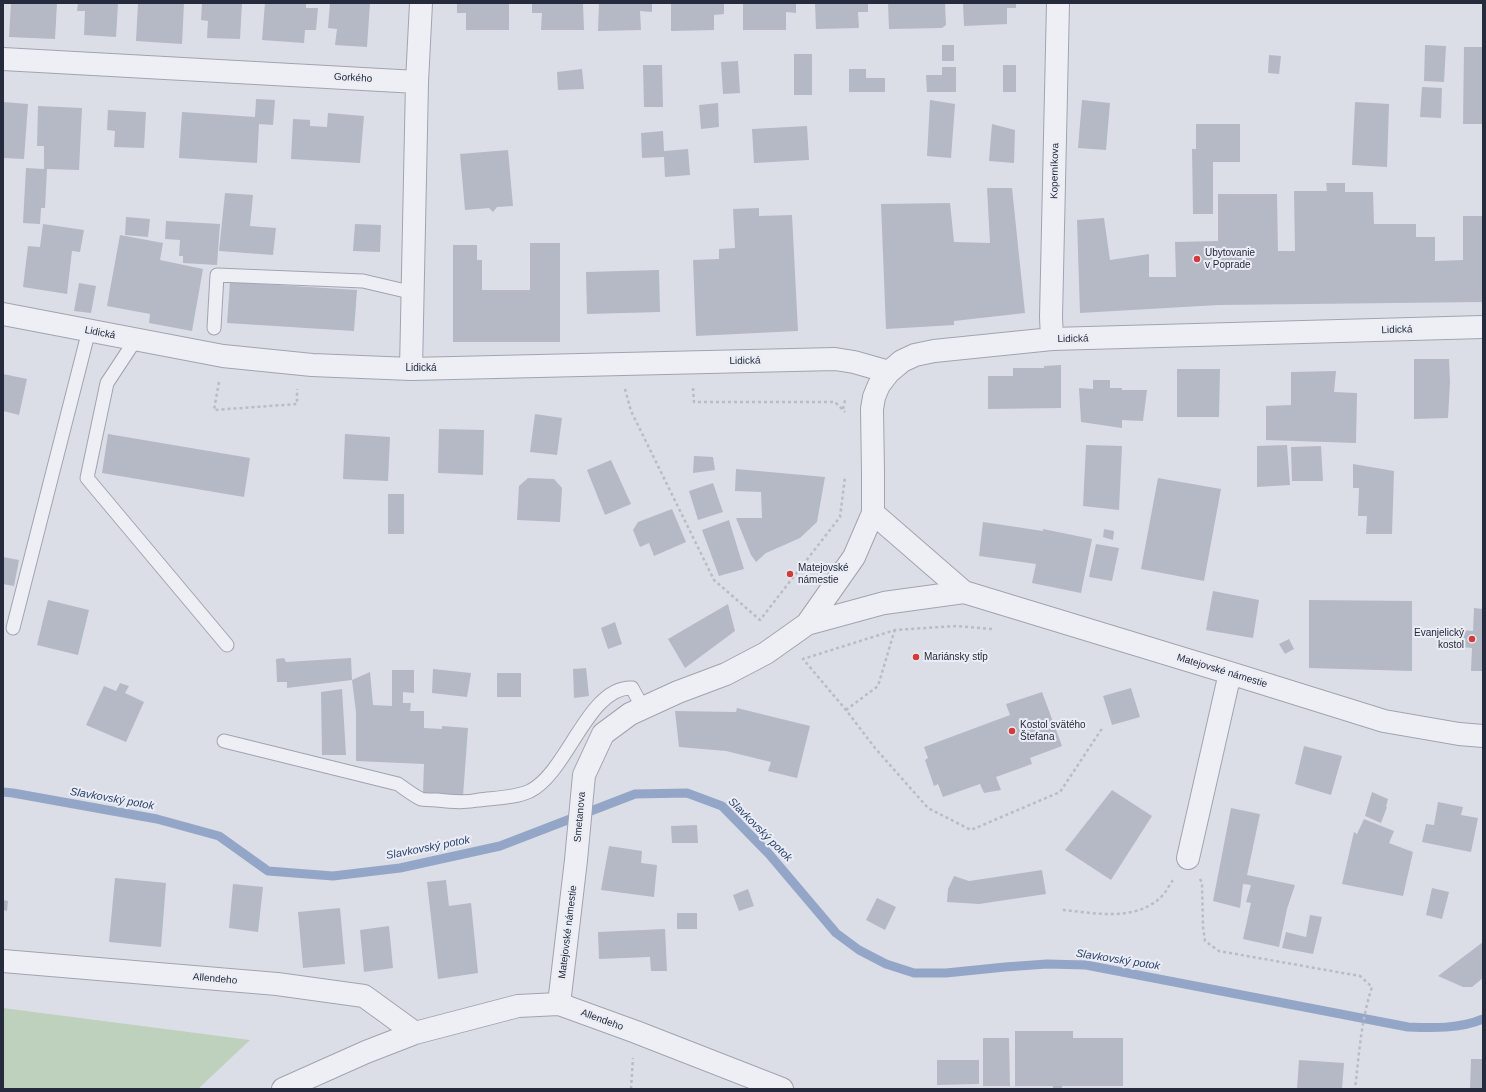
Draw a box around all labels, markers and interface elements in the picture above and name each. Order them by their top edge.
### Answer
street label: Gorkého [334,71,372,85]
street label: Koperníkova [1049,143,1061,199]
place label: Ubytovanie v Poprade [1205,247,1255,270]
marker: Ubytovanie v Poprade [1192,254,1202,264]
street label: Lidická [1381,323,1413,337]
street label: Lidická [84,324,116,342]
street label: Lidická [1057,333,1089,345]
street label: Lidická [729,355,761,367]
street label: Lidická [405,362,437,374]
place label: Matejovské námestie [798,562,849,586]
marker: Matejovské námestie [785,569,795,579]
place label: Evanjelický kostol [1414,627,1464,650]
marker: Evanjelický kostol [1467,634,1477,644]
place label: Mariánsky stĺp [924,651,988,663]
marker: Mariánsky stĺp [911,652,921,662]
street label: Matejovské námestie [1175,652,1269,690]
place label: Kostol svätého Štefana [1020,719,1086,742]
marker: Kostol svätého Štefana [1007,726,1017,736]
water label: Slavkovský potok [69,785,155,813]
street label: Smetanova [572,791,588,843]
water label: Slavkovský potok [725,795,795,865]
water label: Slavkovský potok [385,833,471,863]
street label: Matejovské námestie [556,885,580,979]
water label: Slavkovský potok [1075,947,1161,973]
street label: Allendeho [192,971,238,987]
street label: Allendeho [579,1007,625,1033]

